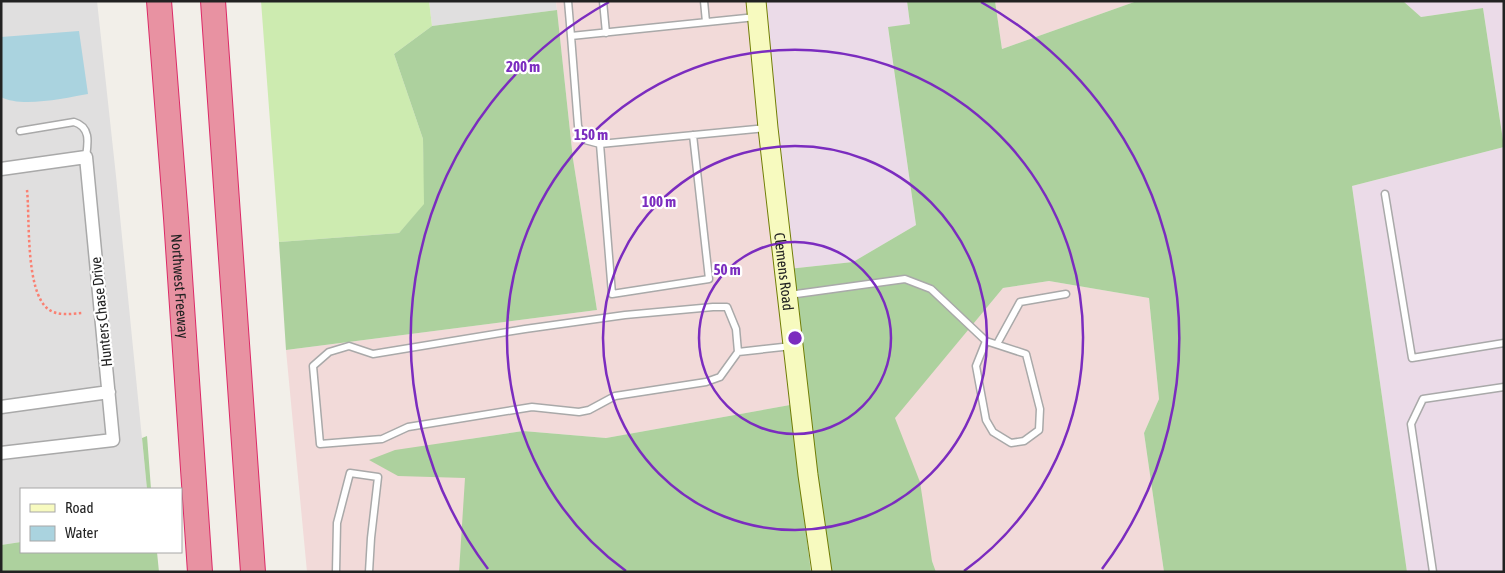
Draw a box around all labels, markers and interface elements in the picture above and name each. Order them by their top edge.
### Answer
text: 200 m [506,58,540,75]
text: 150 m [574,126,608,143]
text: 100 m [642,193,676,210]
street label: Clemens Road [772,232,797,311]
street label: Northwest Freeway [169,233,193,339]
street label: Hunters Chase Drive [87,256,115,368]
text: 50 m [714,261,741,278]
centre of rings [786,329,804,347]
legend [20,488,182,553]
text: Road [65,499,94,516]
text: Water [65,524,98,541]

